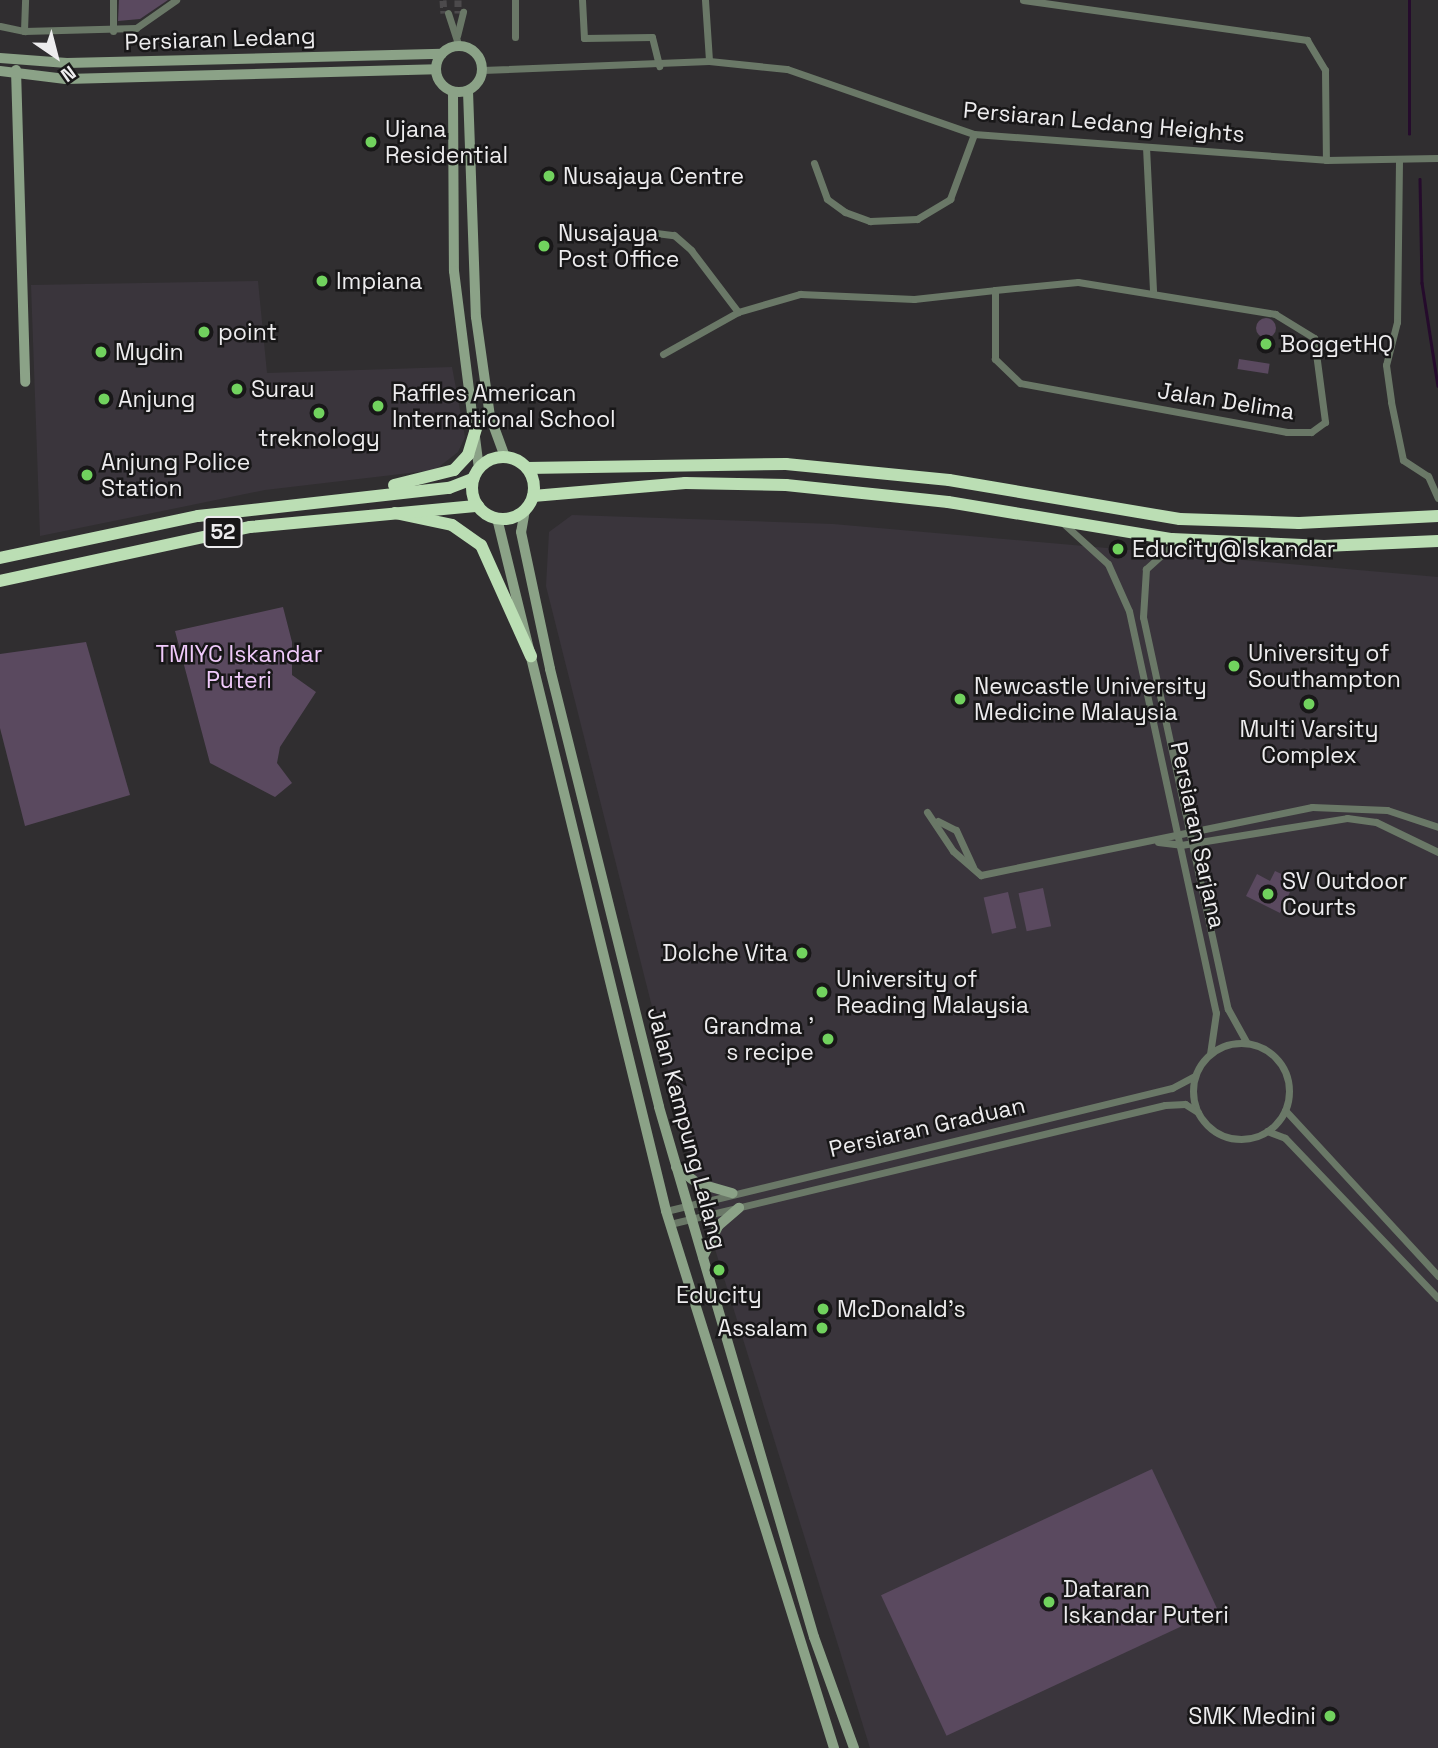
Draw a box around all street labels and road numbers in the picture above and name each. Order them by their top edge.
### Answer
street label: Persiaran Ledang [124,22,316,56]
street label: Persiaran Ledang Heights [962,96,1246,148]
street label: Jalan Delima [1156,377,1296,425]
road number: 52 [202,514,244,550]
street label: Persiaran Sarjana [1165,739,1231,931]
street label: Jalan Kampung Lalang [641,1004,733,1252]
street label: Persiaran Graduan [826,1091,1028,1163]

